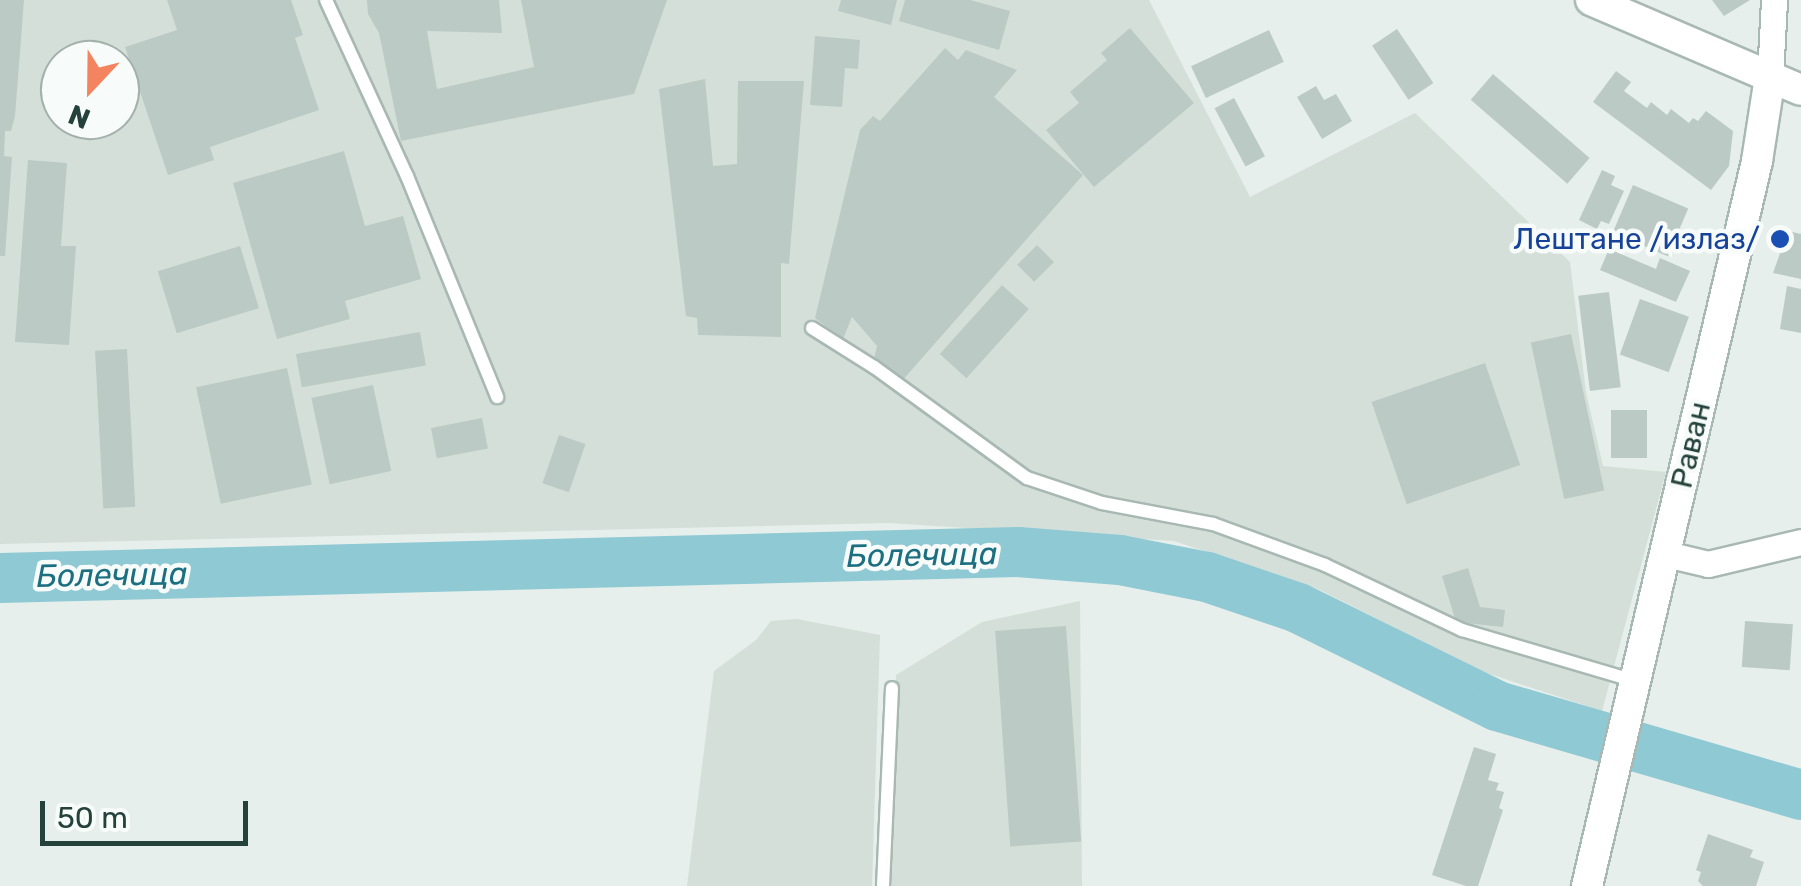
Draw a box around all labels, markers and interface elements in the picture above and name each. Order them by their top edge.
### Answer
north arrow [40,40,140,140]
text: N [64,97,95,135]
place label: Лештане /излаз/ [1513,221,1760,257]
marker: Лештане /излаз/ [1769,228,1791,250]
street label: Раван [1664,398,1718,492]
water label: Болечица [846,534,998,576]
water label: Болечица [36,554,188,596]
scale bar [45,781,252,843]
text: 50 m [57,800,128,836]

